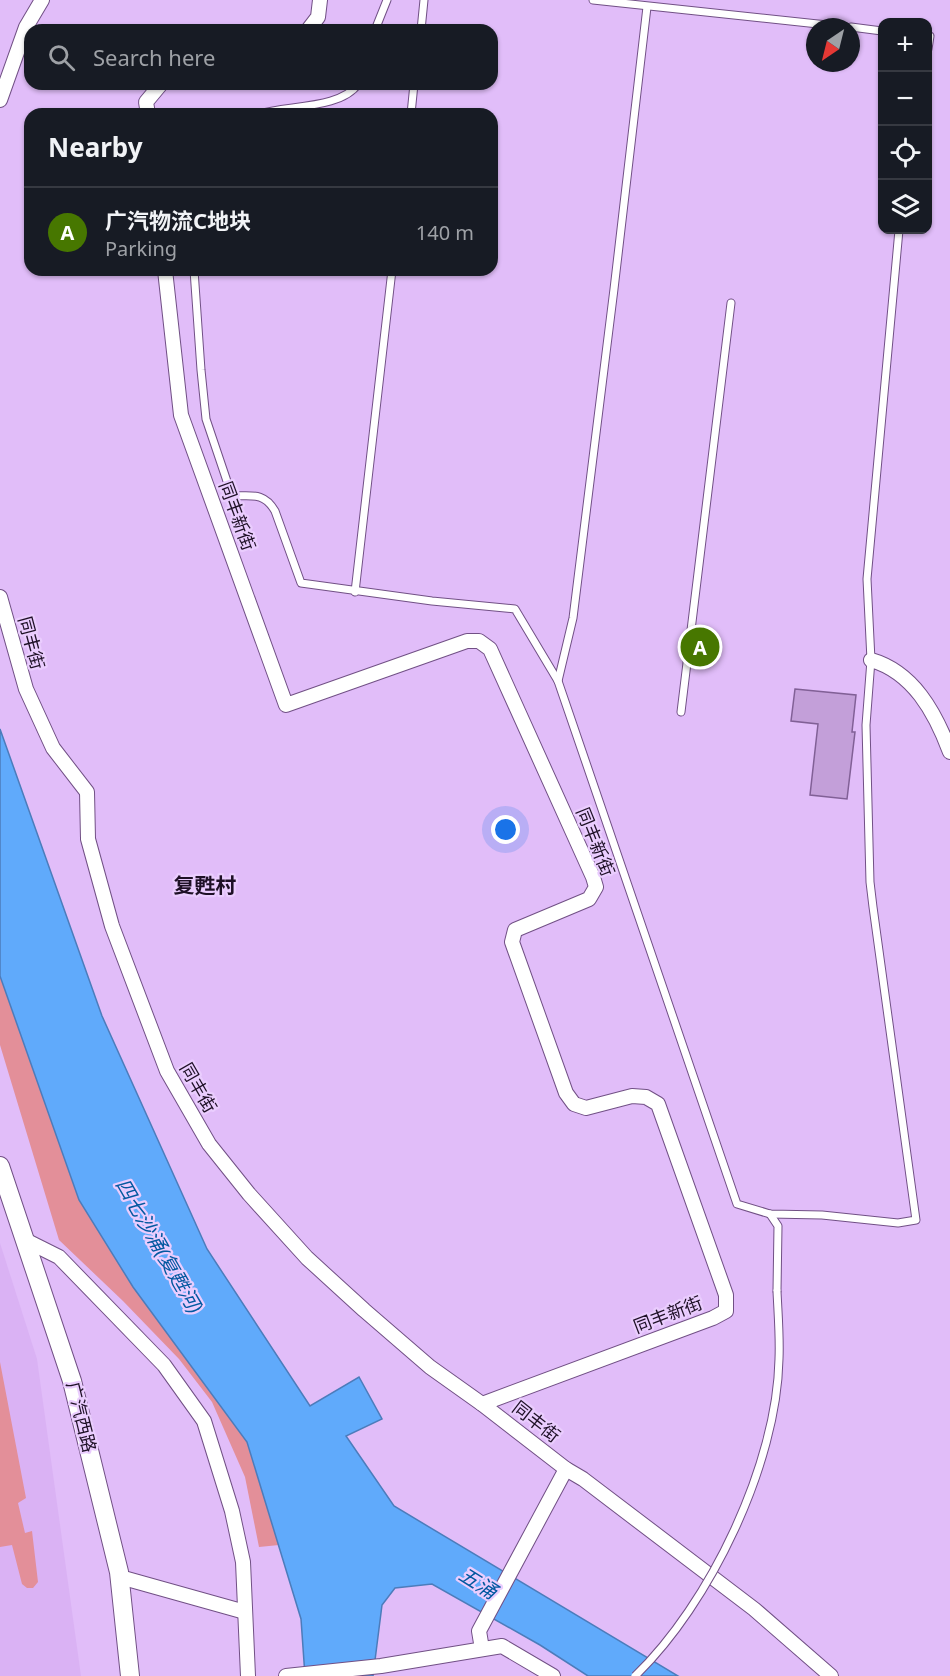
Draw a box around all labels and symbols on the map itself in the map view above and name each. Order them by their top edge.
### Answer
north arrow [806,18,860,72]
street label: 同丰新街 [214,478,262,554]
street label: 同丰街 [13,614,51,672]
pin: A [680,624,720,670]
street label: 同丰新街 [571,804,621,879]
your location [491,815,520,844]
district label: 复甦村 [174,871,237,899]
street label: 同丰街 [175,1058,223,1117]
water label: 四七沙涌(复甦河) [110,1173,209,1318]
street label: 同丰新街 [630,1290,706,1338]
street label: 广汽西路 [62,1379,102,1455]
street label: 同丰街 [508,1395,565,1447]
water label: 五涌 [454,1561,504,1606]

